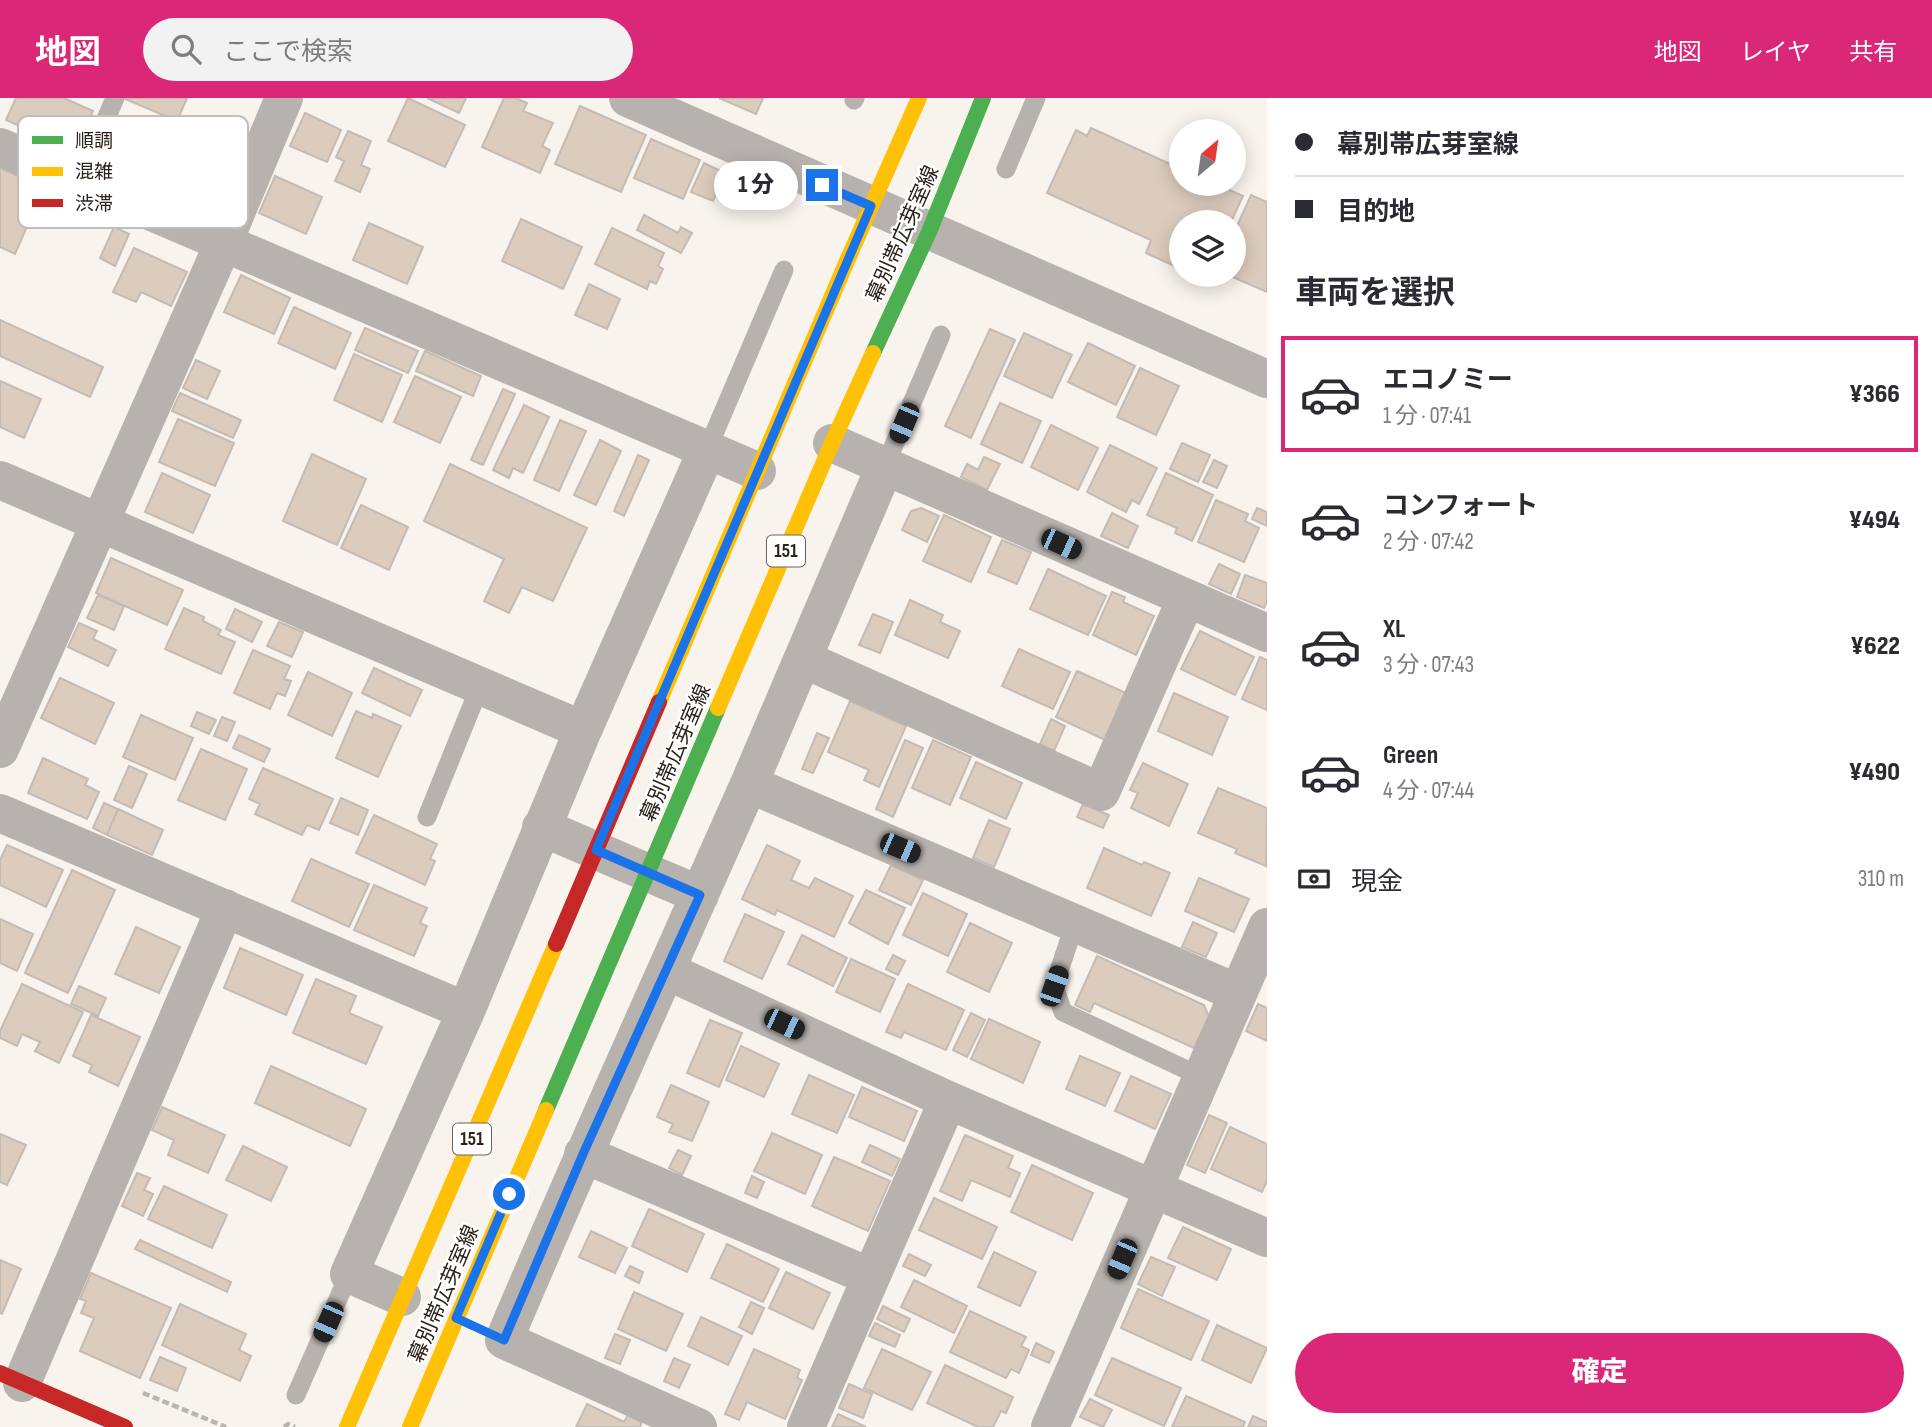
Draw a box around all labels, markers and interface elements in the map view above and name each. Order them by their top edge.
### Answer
search box [143,18,633,81]
icon: search [167,30,205,68]
text: 地図 [35,33,101,73]
text: ここで検索 [223,37,353,68]
text: 地図 [1654,38,1702,67]
text: レイヤ [1740,38,1811,67]
text: 共有 [1849,38,1897,67]
legend [18,116,248,228]
north arrow [1169,119,1246,196]
map controls [1169,119,1246,287]
text: 順調 [75,130,113,153]
text: 幕別帯広芽室線 [1337,130,1519,161]
callout: 1 分 [714,160,798,210]
text: 混雑 [75,161,113,184]
street label: 幕別帯広芽室線 [862,162,944,306]
route end [806,169,838,201]
text: 1 分 [738,171,774,199]
text: 渋滞 [75,193,113,216]
text: 目的地 [1337,197,1415,228]
button: layers [1169,210,1246,287]
text: 車両を選択 [1295,274,1455,313]
icon: car [1299,363,1362,426]
text: エコノミー [1383,365,1513,396]
text: ¥366 [1849,379,1900,410]
car [887,400,922,446]
text: 1 分 · 07:41 [1383,402,1471,430]
icon: car [1299,489,1362,552]
text: コンフォート [1383,491,1538,522]
text: ¥494 [1849,505,1900,536]
car [1038,526,1085,562]
text: 2 分 · 07:42 [1383,528,1474,556]
road number: 151 [767,535,805,566]
text: XL [1383,614,1405,645]
icon: car [1299,615,1362,678]
text: ¥622 [1850,631,1900,662]
text: 3 分 · 07:43 [1383,651,1474,679]
street label: 幕別帯広芽室線 [636,680,716,826]
text: Green [1383,740,1438,771]
icon: car [1299,741,1362,804]
text: ¥490 [1849,757,1900,788]
text: 4 分 · 07:44 [1383,777,1474,805]
car [877,830,924,866]
icon: cash [1295,860,1333,898]
text: 310 m [1858,865,1904,893]
text: 現金 [1351,867,1403,898]
car [1038,963,1071,1009]
car [761,1006,808,1042]
road number: 151 [453,1124,491,1154]
route start [493,1178,525,1210]
street label: 幕別帯広芽室線 [404,1221,484,1367]
car [1105,1236,1140,1282]
car [310,1299,347,1345]
button: 確定 [1295,1333,1904,1413]

